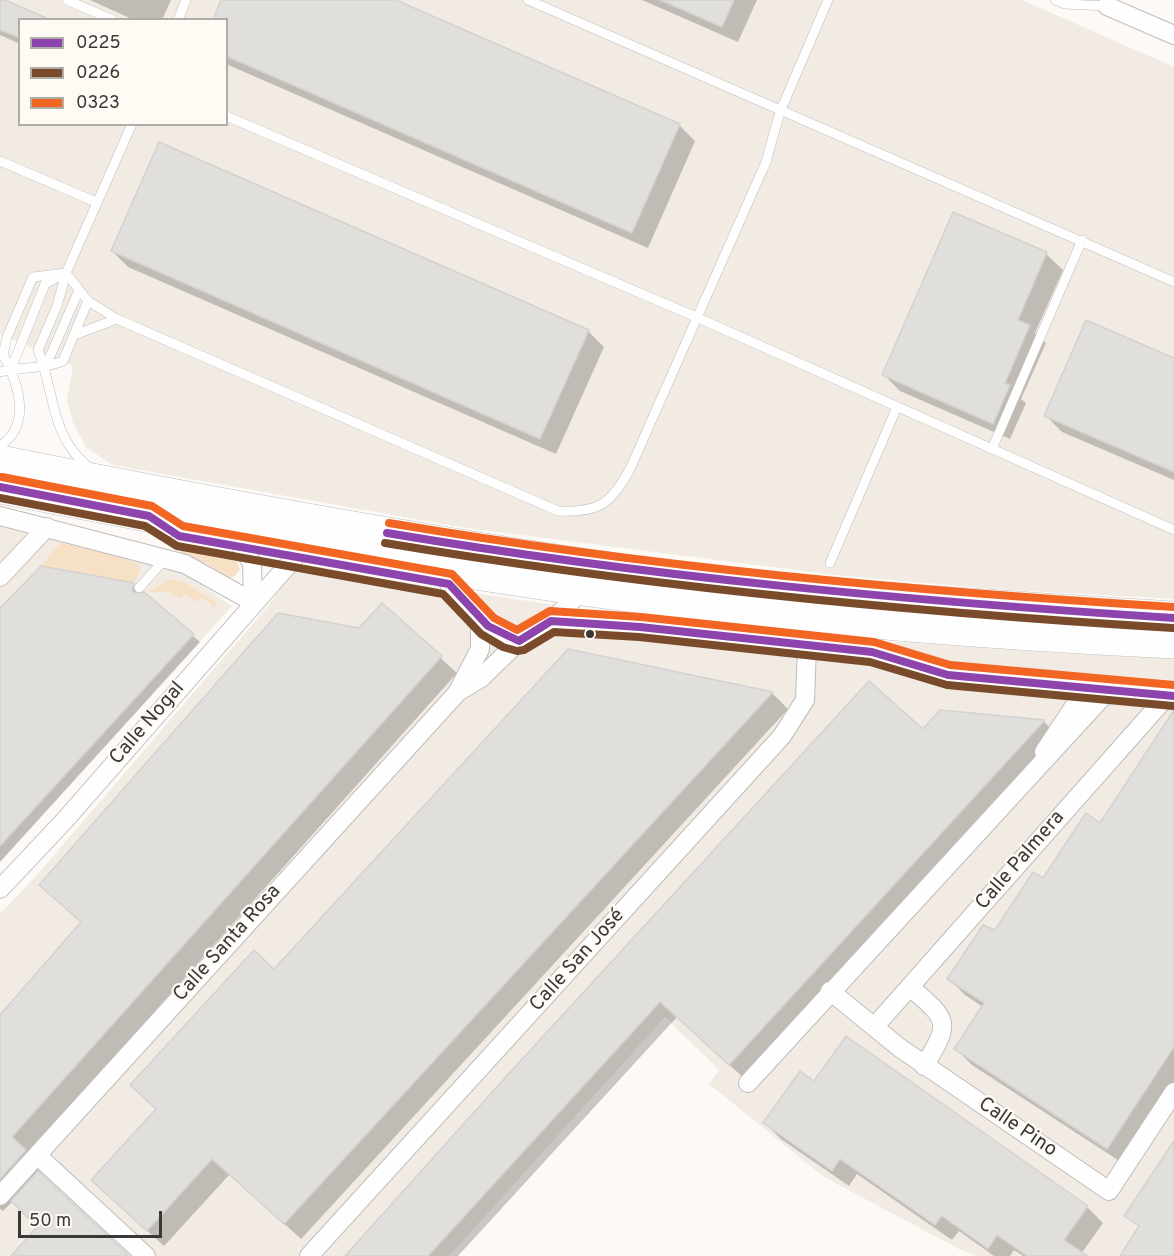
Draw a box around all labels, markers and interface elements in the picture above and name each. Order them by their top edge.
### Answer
legend [18,18,228,126]
text: 0225 [76,32,121,55]
text: 0226 [76,62,120,85]
text: 0323 [76,92,120,115]
unlabelled marker [584,628,596,640]
street label: Calle Nogal [105,678,191,770]
street label: Calle Palmera [971,807,1071,915]
street label: Calle Santa Rosa [169,881,287,1007]
street label: Calle San José [526,905,630,1017]
street label: Calle Pino [973,1093,1061,1163]
scale bar [21,1199,165,1237]
text: 50 m [29,1210,71,1233]

